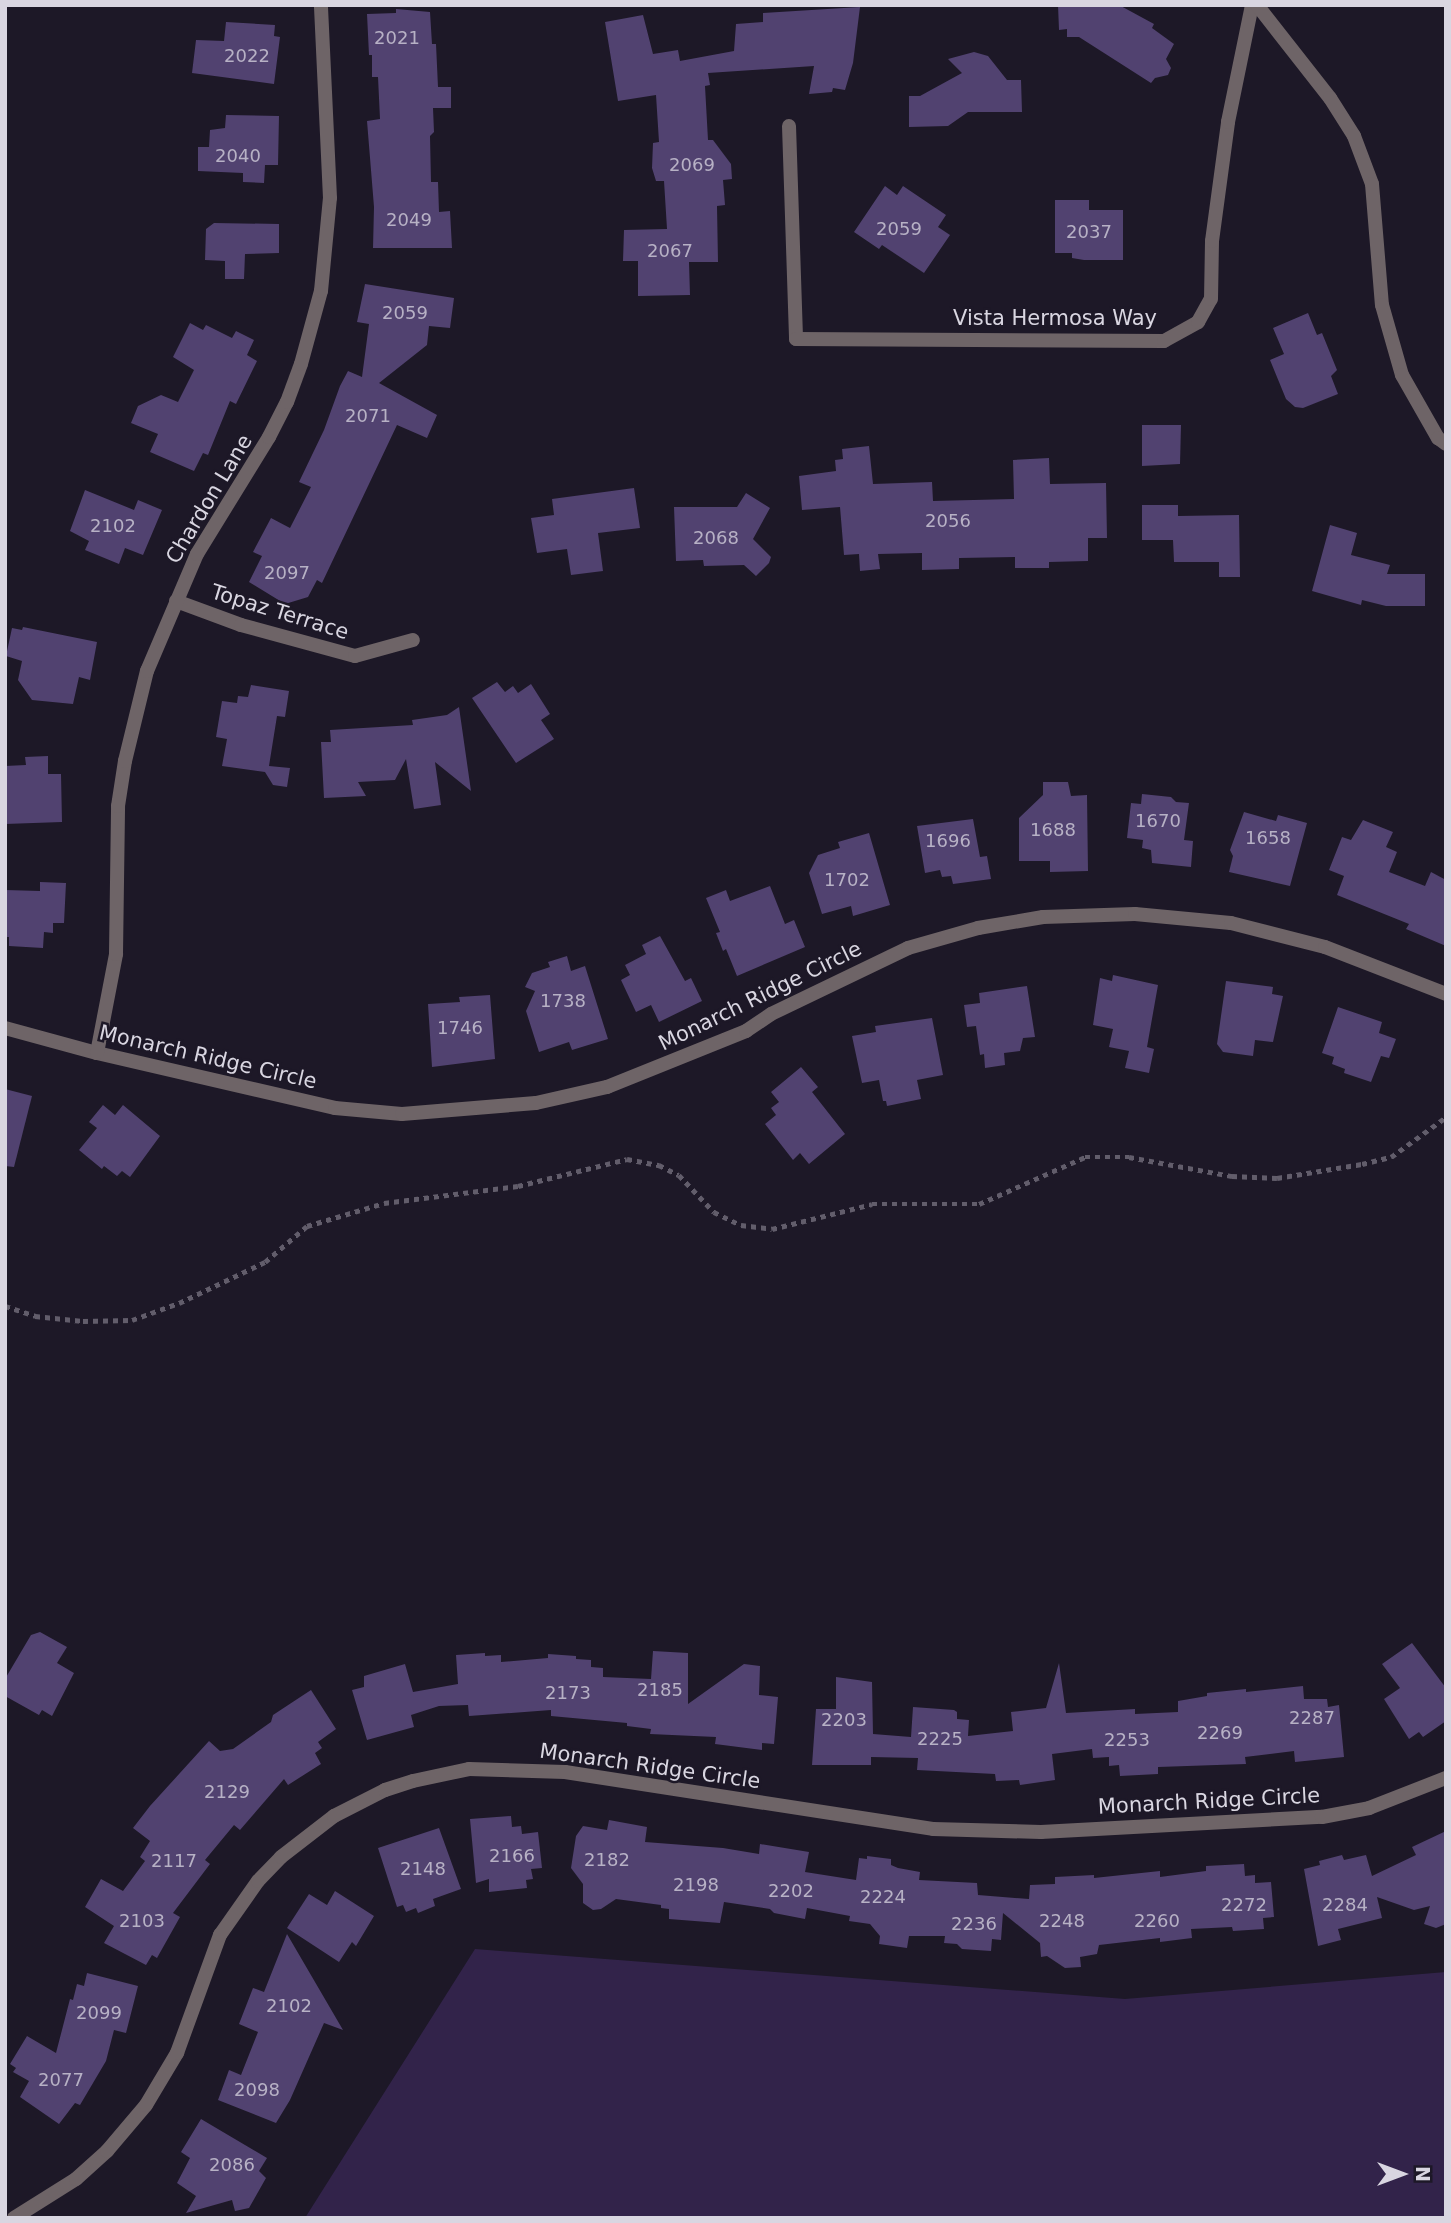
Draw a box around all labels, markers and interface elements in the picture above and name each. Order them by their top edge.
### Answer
house number: 2021 [374,27,420,49]
house number: 2022 [224,45,270,67]
house number: 2040 [215,145,261,167]
house number: 2069 [669,154,715,176]
house number: 2049 [386,209,432,231]
house number: 2059 [876,218,922,240]
house number: 2037 [1066,221,1112,243]
house number: 2067 [647,240,693,262]
house number: 2059 [382,302,428,324]
street label: Vista Hermosa Way [953,305,1157,331]
house number: 2071 [345,405,391,427]
street label: Chardon Lane [161,430,257,568]
house number: 2056 [925,510,971,532]
house number: 2102 [90,515,136,537]
house number: 2068 [693,527,739,549]
house number: 2097 [264,562,310,584]
street label: Topaz Terrace [208,579,352,645]
house number: 1670 [1135,810,1181,832]
house number: 1688 [1030,819,1076,841]
house number: 1658 [1245,827,1291,849]
house number: 1696 [925,830,971,852]
house number: 1702 [824,869,870,891]
street label: Monarch Ridge Circle [654,936,866,1056]
house number: 1738 [540,990,586,1012]
house number: 1746 [437,1017,483,1039]
street label: Monarch Ridge Circle [97,1020,319,1094]
house number: 2185 [637,1679,683,1701]
house number: 2173 [545,1682,591,1704]
house number: 2287 [1289,1707,1335,1729]
house number: 2203 [821,1709,867,1731]
house number: 2269 [1197,1722,1243,1744]
house number: 2225 [917,1728,963,1750]
house number: 2253 [1104,1729,1150,1751]
street label: Monarch Ridge Circle [538,1738,762,1794]
house number: 2129 [204,1781,250,1803]
street label: Monarch Ridge Circle [1097,1783,1321,1819]
house number: 2166 [489,1845,535,1867]
house number: 2182 [584,1849,630,1871]
house number: 2117 [151,1850,197,1872]
house number: 2148 [400,1858,446,1880]
house number: 2198 [673,1874,719,1896]
house number: 2202 [768,1880,814,1902]
house number: 2224 [860,1886,906,1908]
house number: 2272 [1221,1894,1267,1916]
house number: 2284 [1322,1894,1368,1916]
house number: 2103 [119,1910,165,1932]
house number: 2248 [1039,1910,1085,1932]
house number: 2260 [1134,1910,1180,1932]
house number: 2236 [951,1913,997,1935]
house number: 2102 [266,1995,312,2017]
house number: 2099 [76,2002,122,2024]
house number: 2077 [38,2069,84,2091]
house number: 2098 [234,2079,280,2101]
north arrow [1367,2139,1437,2209]
house number: 2086 [209,2154,255,2176]
text: N [1412,2166,1434,2182]

